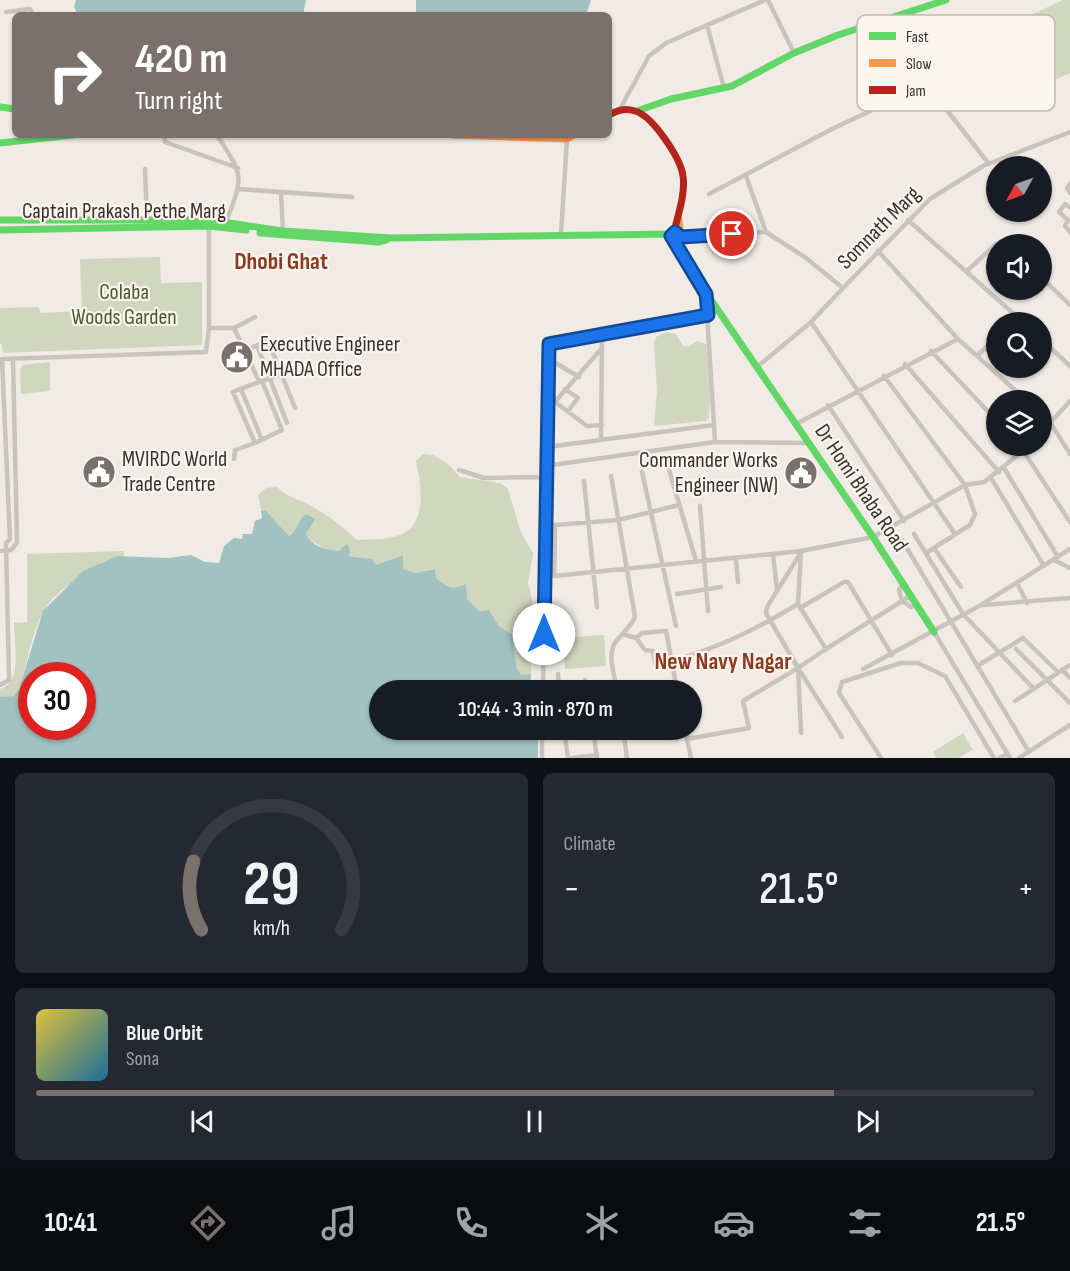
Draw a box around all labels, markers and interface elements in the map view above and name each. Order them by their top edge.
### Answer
legend [857,15,1055,111]
text: Fast [906,28,929,47]
text: 420 m [135,34,227,85]
icon: right [36,36,114,114]
text: Slow [906,55,931,74]
text: Jam [905,82,926,101]
text: Turn right [135,85,222,117]
north arrow [986,156,1052,222]
map controls [986,156,1052,456]
street label: Somnath Marg [832,181,926,275]
street label: Captain Prakash Pethe Marg [22,198,226,225]
pin [706,208,757,259]
icon: arrive [715,217,748,250]
button: sound [986,234,1052,300]
district label: Dhobi Ghat [234,247,328,276]
park label: Colaba Woods Garden [71,279,177,331]
button: search [986,312,1052,378]
place label: Executive Engineer MHADA Office [260,331,400,383]
public building icon: Executive Engineer MHADA Office [219,339,255,375]
button: layers [986,390,1052,456]
street label: Dr Homi Bhaba Road [808,419,914,557]
place label: MVIRDC World Trade Centre [122,446,227,498]
place label: Commander Works Engineer (NW) [639,447,778,499]
public building icon: MVIRDC World Trade Centre [81,454,117,490]
public building icon: Commander Works Engineer (NW) [783,455,819,491]
position arrow [512,602,576,666]
district label: New Navy Nagar [654,647,792,676]
speed limit sign: 30 [18,662,96,740]
text: 10:44 · 3 min · 870 m [458,696,613,723]
text: Climate [564,832,616,856]
text: 29 [243,848,300,923]
text: 21.5° [759,862,839,917]
text: − [564,869,580,909]
text: + [1018,869,1034,909]
text: km/h [253,916,290,941]
text: Blue Orbit [126,1020,203,1047]
text: Sona [126,1047,159,1071]
icon: previous [186,1105,219,1138]
icon: pause [518,1105,551,1138]
icon: next [851,1105,884,1138]
icon: directions [187,1202,229,1244]
icon: music [318,1202,360,1244]
icon: phone [450,1202,492,1244]
icon: climate [581,1202,623,1244]
icon: car [713,1202,755,1244]
icon: filters [844,1202,886,1244]
text: 10:41 [45,1207,97,1239]
text: 21.5° [976,1207,1025,1239]

